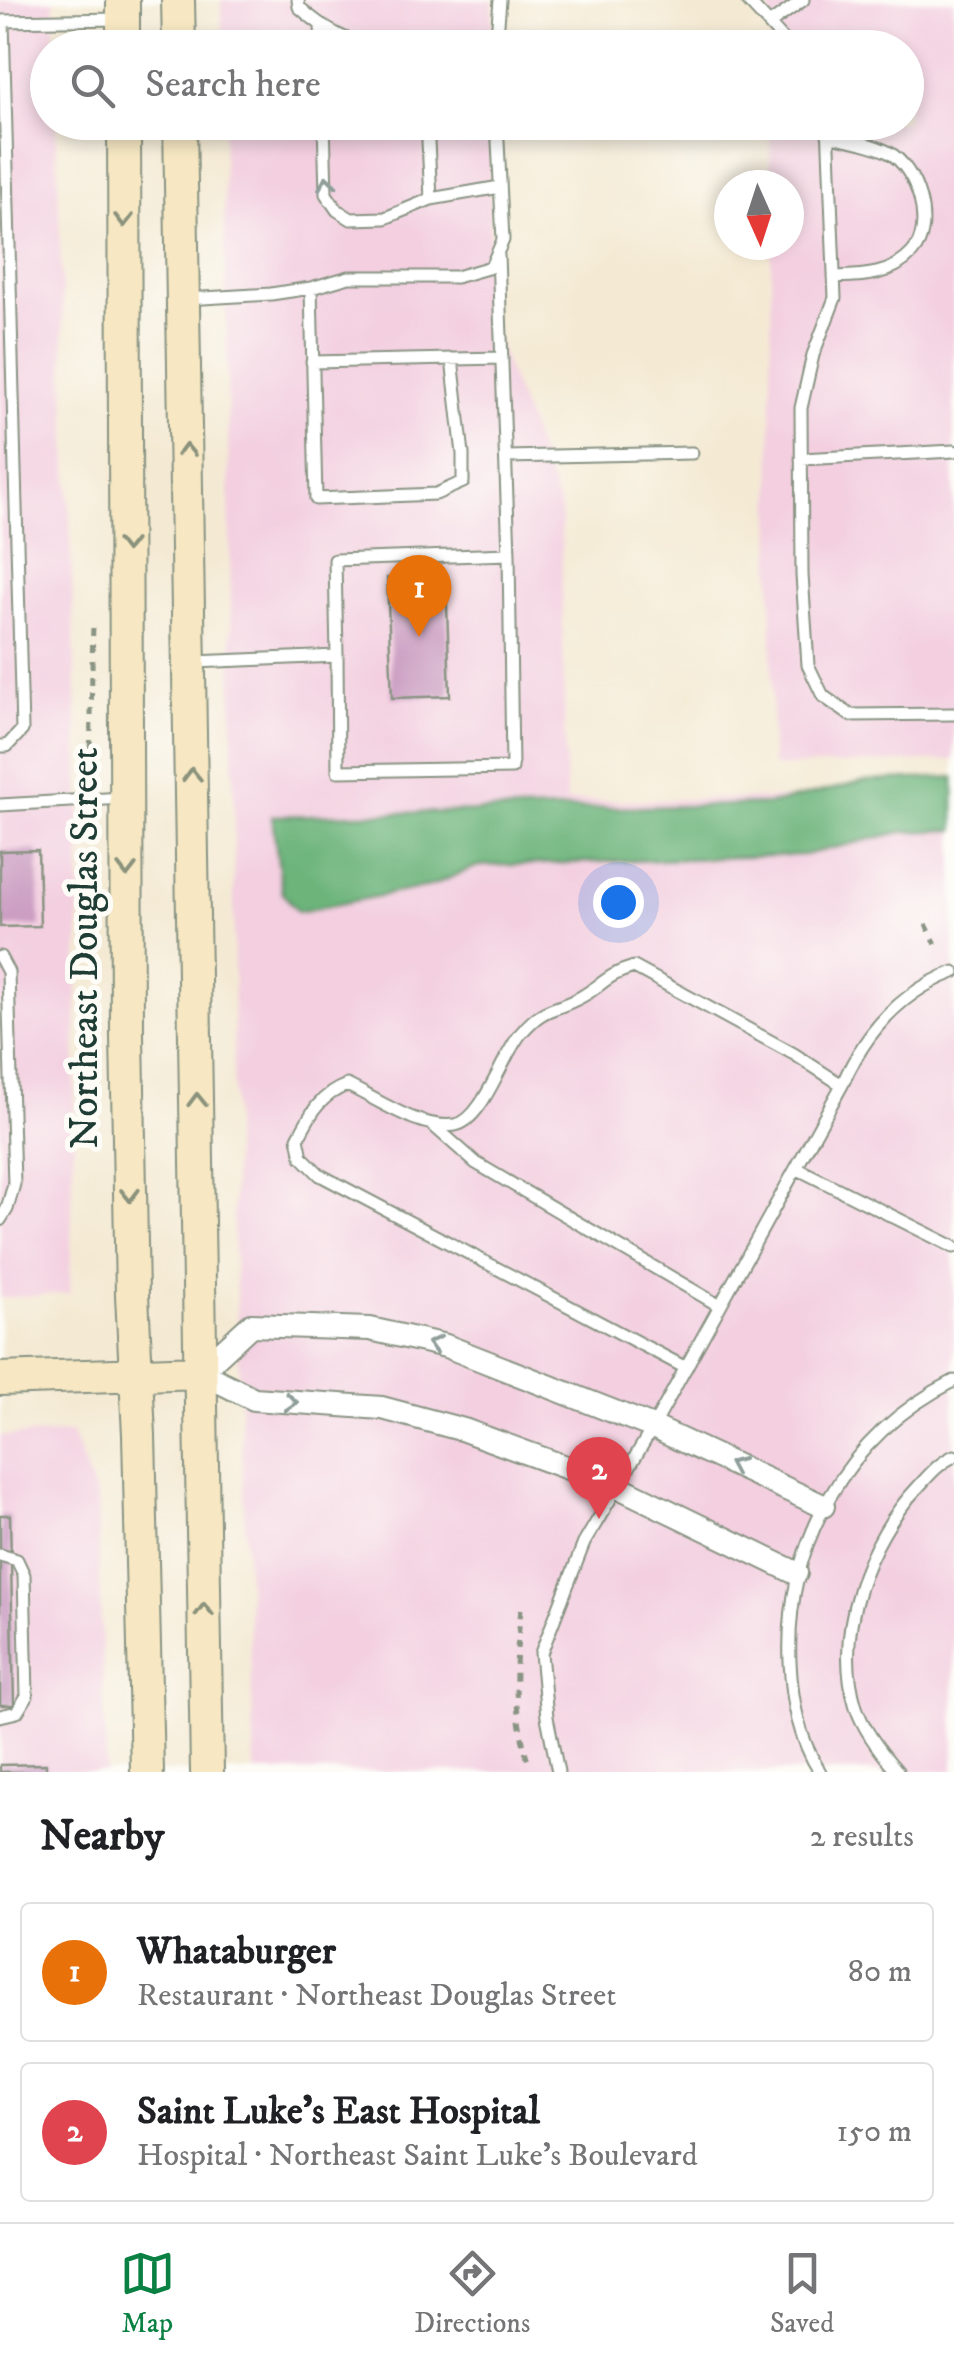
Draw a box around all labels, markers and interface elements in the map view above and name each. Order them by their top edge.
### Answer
search box [30,30,924,140]
icon: search [65,58,120,113]
text: Search here [145,61,321,109]
north arrow [714,170,804,260]
one-way arrow [318,175,339,191]
one-way arrow [113,212,135,228]
one-way arrow [175,441,197,456]
one-way arrow [115,538,137,553]
pin: 1 [386,554,452,637]
street label: Northeast Douglas Street [61,747,111,1149]
one-way arrow [181,766,202,782]
one-way arrow [116,862,138,878]
your location [593,877,644,928]
one-way arrow [186,1091,208,1106]
one-way arrow [119,1188,141,1203]
one-way arrow [426,1334,443,1355]
one-way arrow [283,1391,299,1412]
pin: 2 [566,1436,632,1519]
one-way arrow [727,1457,745,1477]
one-way arrow [193,1602,215,1618]
text: Nearby [40,1811,164,1863]
text: 2 results [810,1817,914,1857]
text: Whataburger [137,1928,336,1976]
text: 1 [69,1952,80,1992]
text: 80 m [848,1952,912,1992]
text: Restaurant · Northeast Douglas Street [137,1976,616,2016]
text: Saint Luke's East Hospital [137,2088,540,2136]
text: 2 [67,2112,82,2152]
text: 150 m [836,2112,912,2152]
text: Hospital · Northeast Saint Luke's Boulevard [137,2136,698,2176]
tab: Map [120,2246,175,2341]
tab: Directions [414,2246,530,2341]
tab: Saved [770,2246,834,2341]

